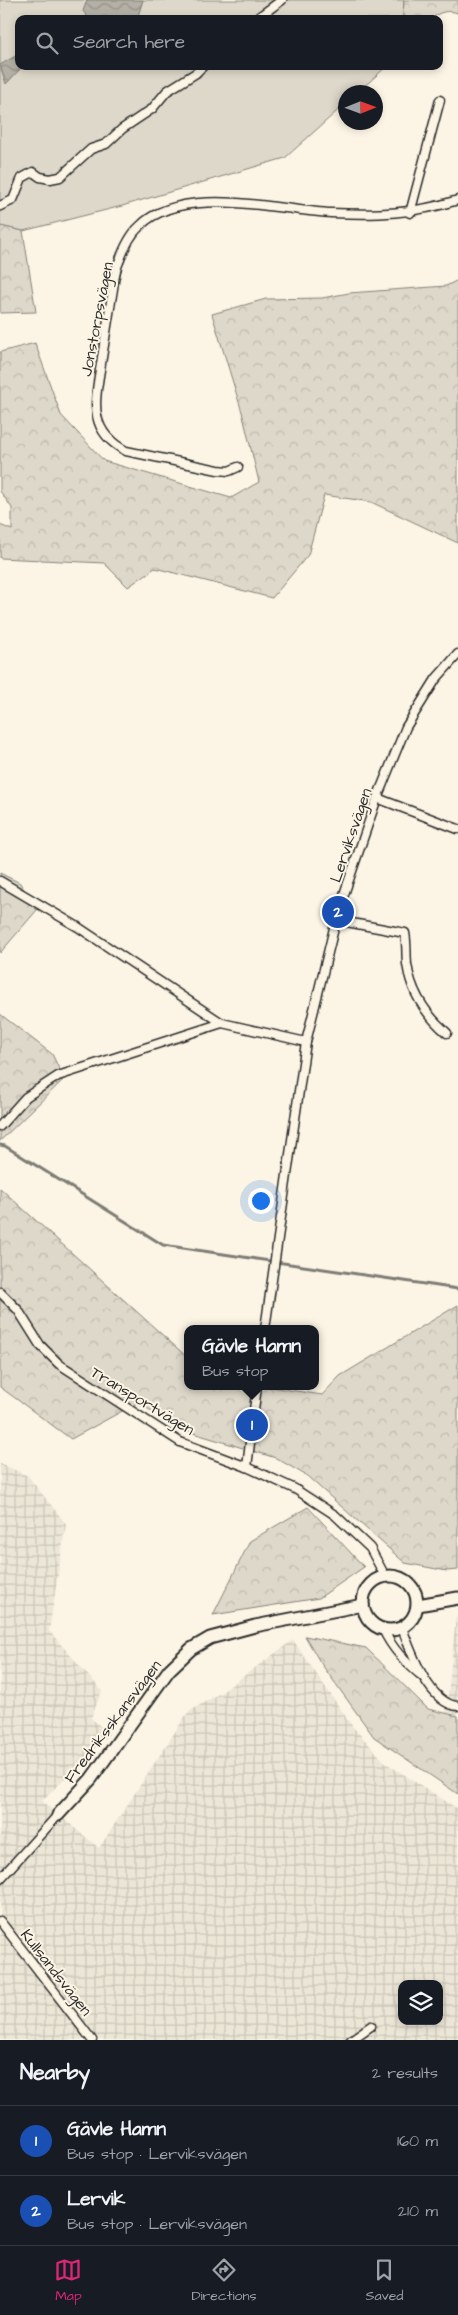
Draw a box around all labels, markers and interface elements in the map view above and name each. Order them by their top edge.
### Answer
search box [15,15,443,70]
icon: search [33,29,61,57]
text: Search here [73,29,185,56]
north arrow [338,85,383,130]
street label: Jonstorpsvägen [75,260,120,378]
street label: Lerviksvägen [325,785,378,886]
pin: 2 [322,893,354,931]
your location [248,1188,274,1214]
popup [184,1325,319,1390]
text: Gävle Hamn [202,1333,301,1360]
text: Bus stop [202,1360,268,1382]
street label: Transportvägen [86,1361,199,1441]
pin: 1 [236,1406,268,1444]
street label: Fredriksskansvägen [59,1655,167,1788]
street label: Kullsandsvägen [15,1925,97,2021]
map controls [398,1980,443,2025]
button: layers [398,1980,443,2025]
text: Nearby [20,2058,90,2087]
text: 2 results [372,2062,438,2084]
text: Gävle Hamn [67,2116,166,2143]
text: 1 [35,2130,37,2152]
text: 160 m [397,2130,438,2152]
text: Bus stop · Lerviksvägen [67,2143,247,2165]
text: Lervik [67,2186,125,2213]
text: 2 [31,2200,41,2222]
text: 210 m [398,2200,438,2222]
text: Bus stop · Lerviksvägen [67,2213,247,2235]
tab: Map [54,2256,82,2306]
tab: Directions [191,2256,256,2306]
tab: Saved [365,2256,404,2306]

